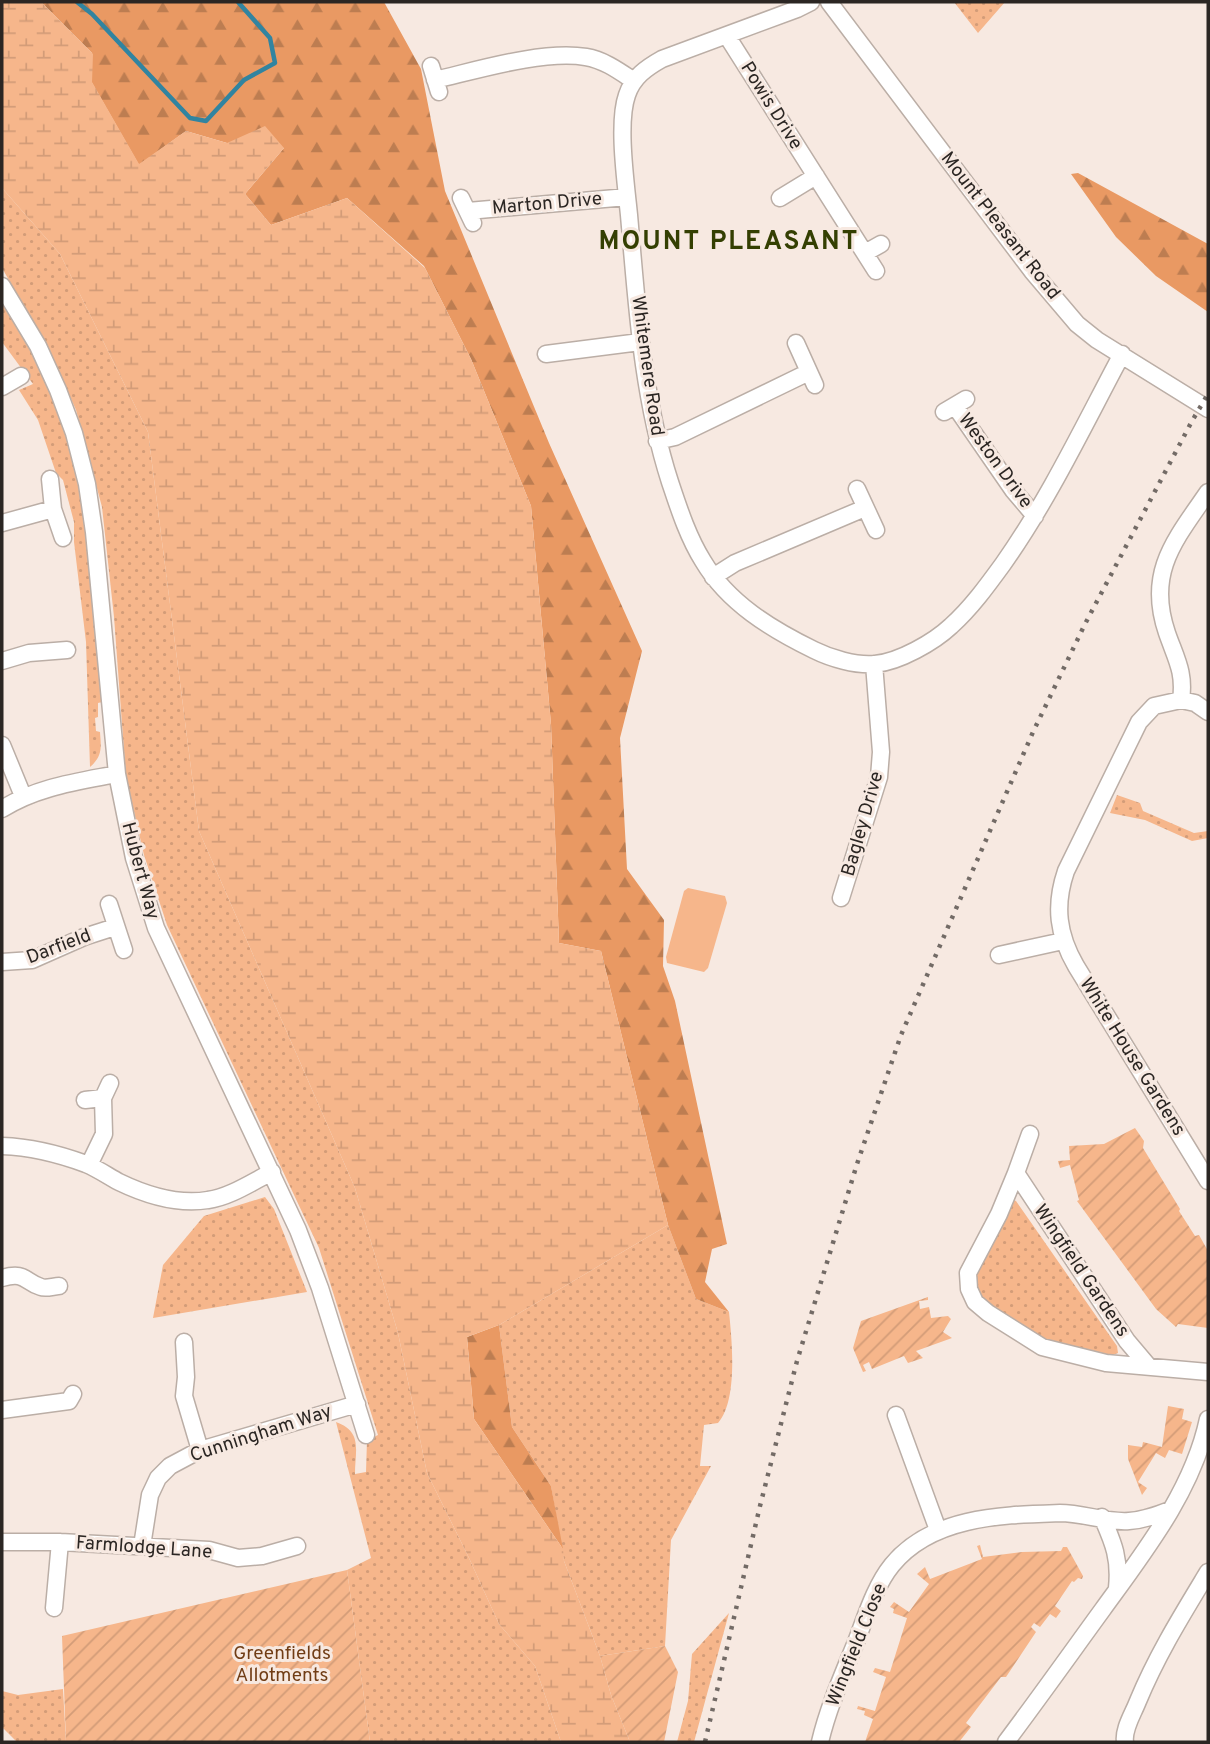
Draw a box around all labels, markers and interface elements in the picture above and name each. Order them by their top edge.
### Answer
street label: Powis Drive [735,58,807,154]
street label: Mount Pleasant Road [935,147,1065,305]
street label: Marton Drive [491,187,603,221]
district label: MOUNT PLEASANT [599,226,859,259]
street label: Whitemere Road [625,294,669,438]
street label: Weston Drive [952,409,1038,513]
street label: Bagley Drive [837,769,889,879]
street label: Hubert Way [115,820,165,922]
street label: Darfield [23,924,95,970]
street label: White House Gardens [1074,973,1190,1141]
street label: Wingfield Gardens [1028,1200,1134,1342]
street label: Cunningham Way [187,1400,335,1468]
street label: Farmlodge Lane [75,1531,213,1565]
street label: Wingfield Close [821,1580,893,1710]
park label: Greenfields Allotments [233,1642,331,1688]

